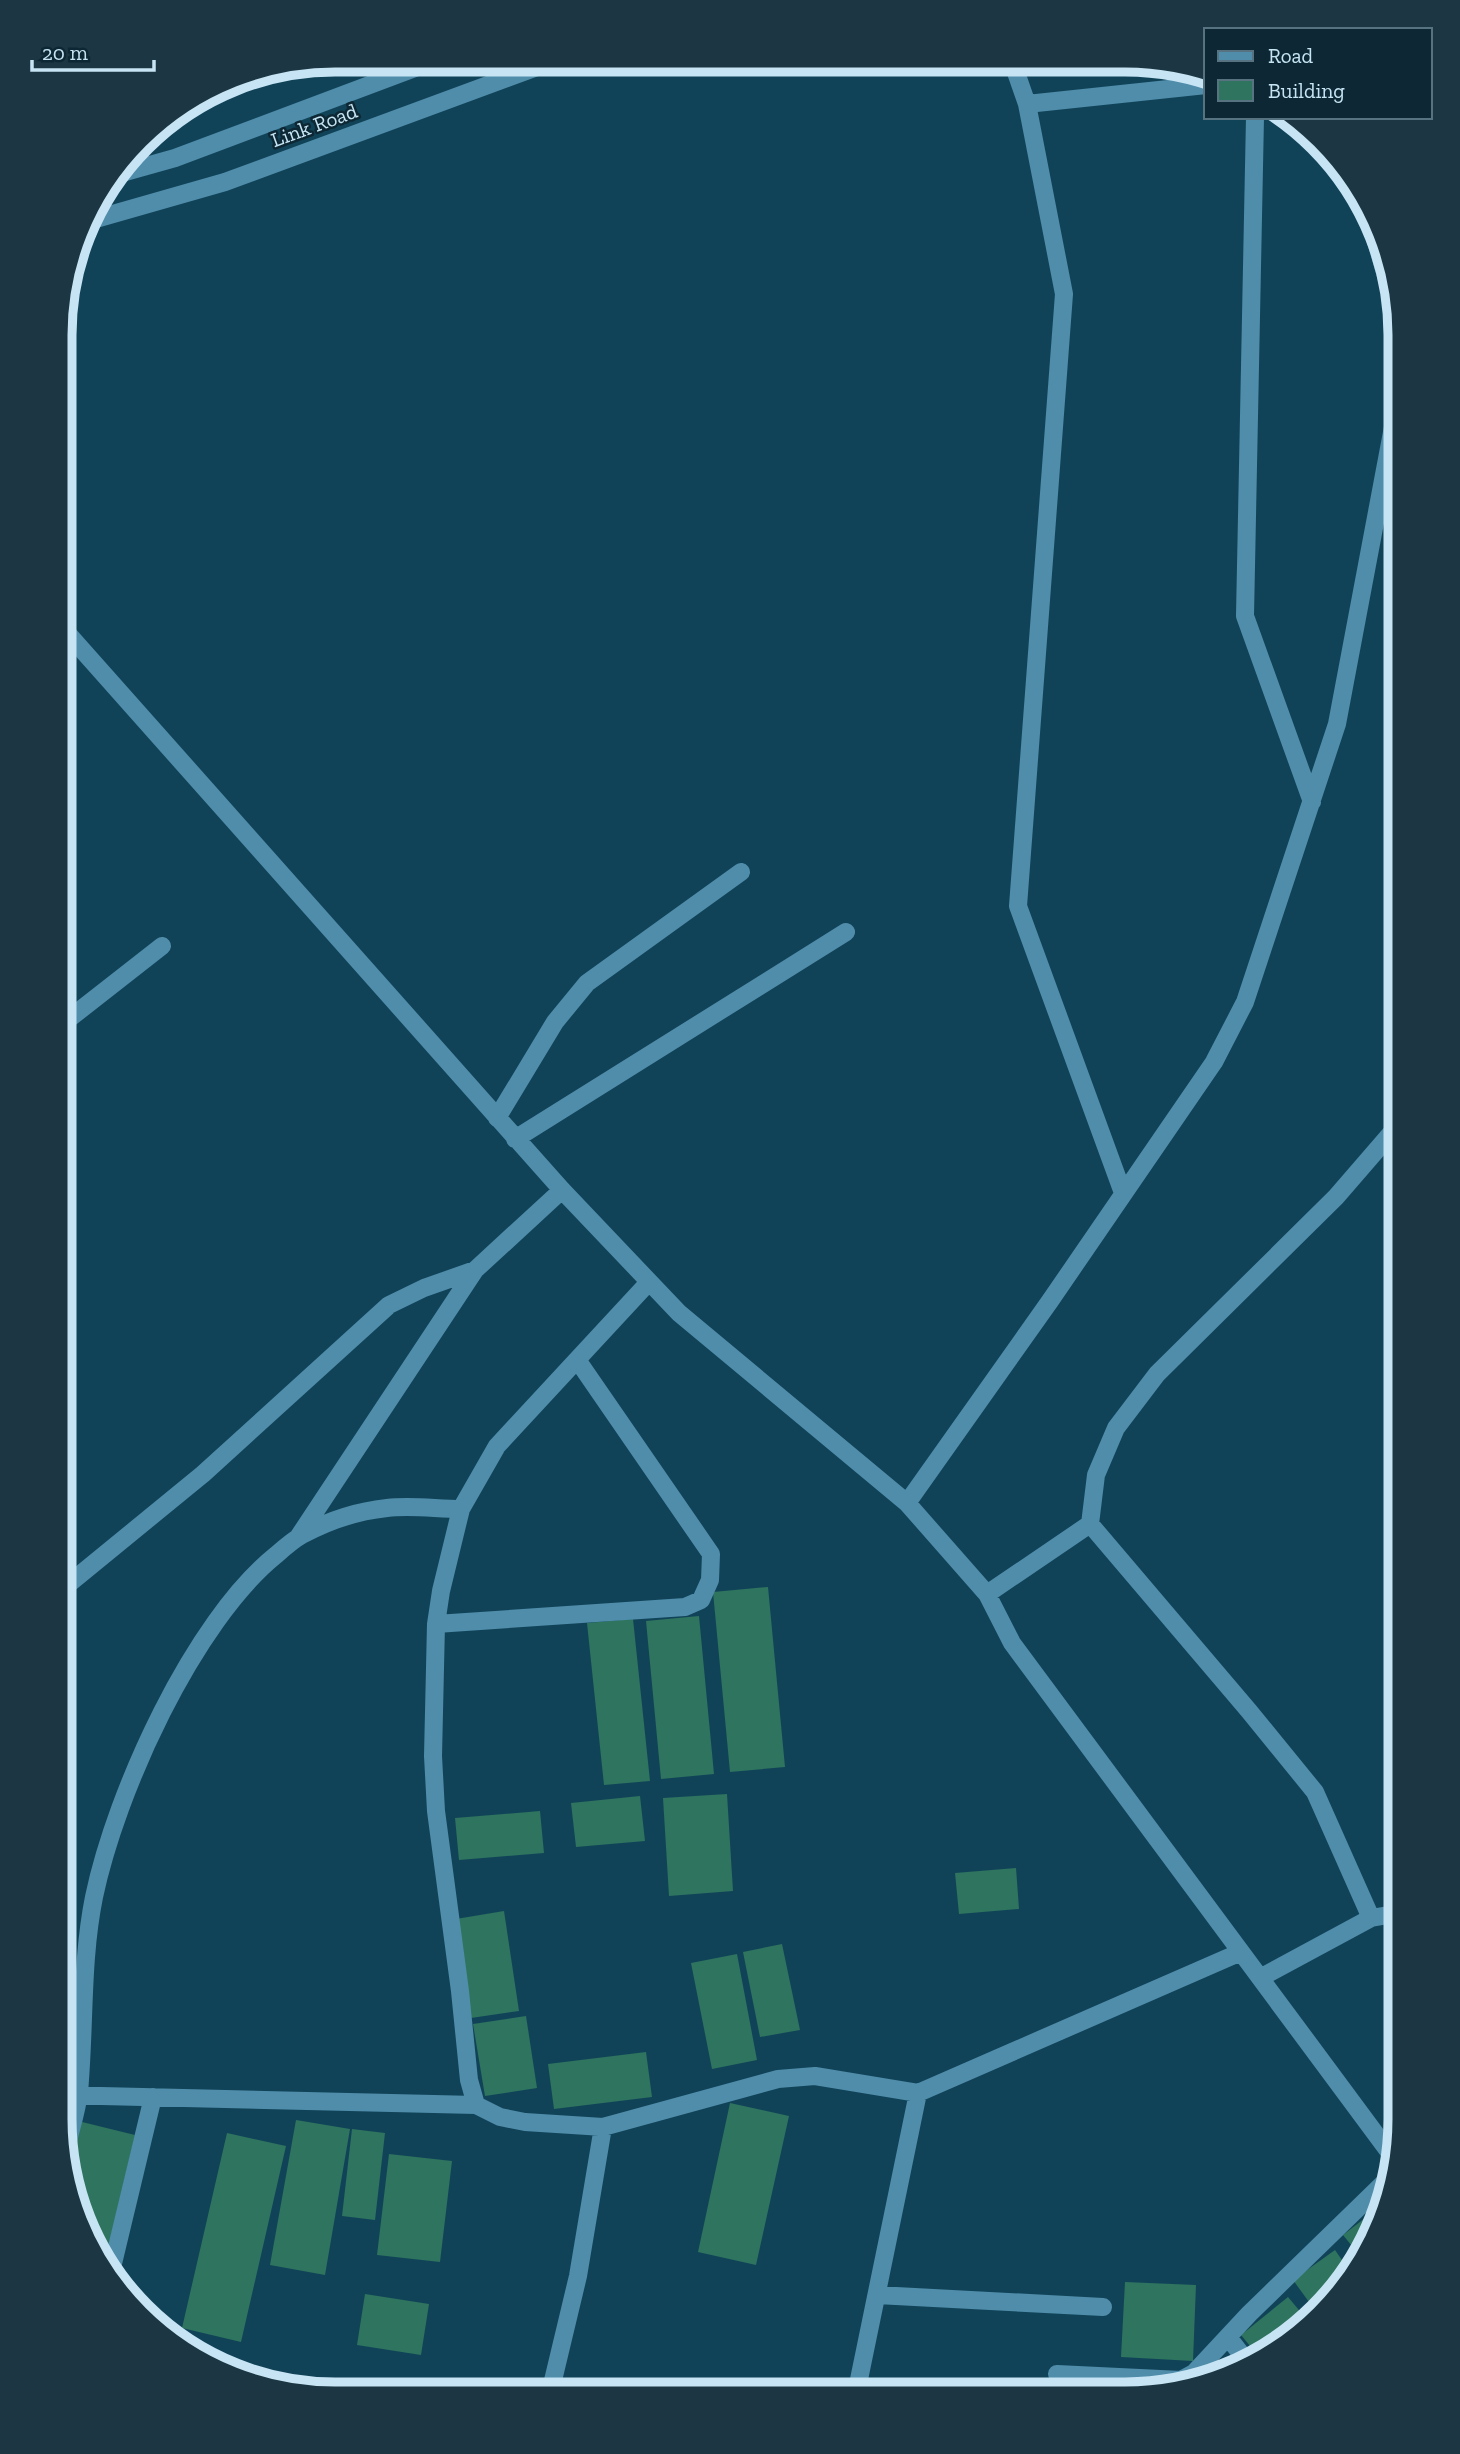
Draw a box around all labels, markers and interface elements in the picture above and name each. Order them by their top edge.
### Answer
scale bar [32,28,154,72]
legend [1204,28,1432,119]
text: 20 m [42,40,88,65]
text: Road [1268,43,1314,68]
text: Building [1268,78,1345,103]
street label: Link Road [267,98,361,152]

